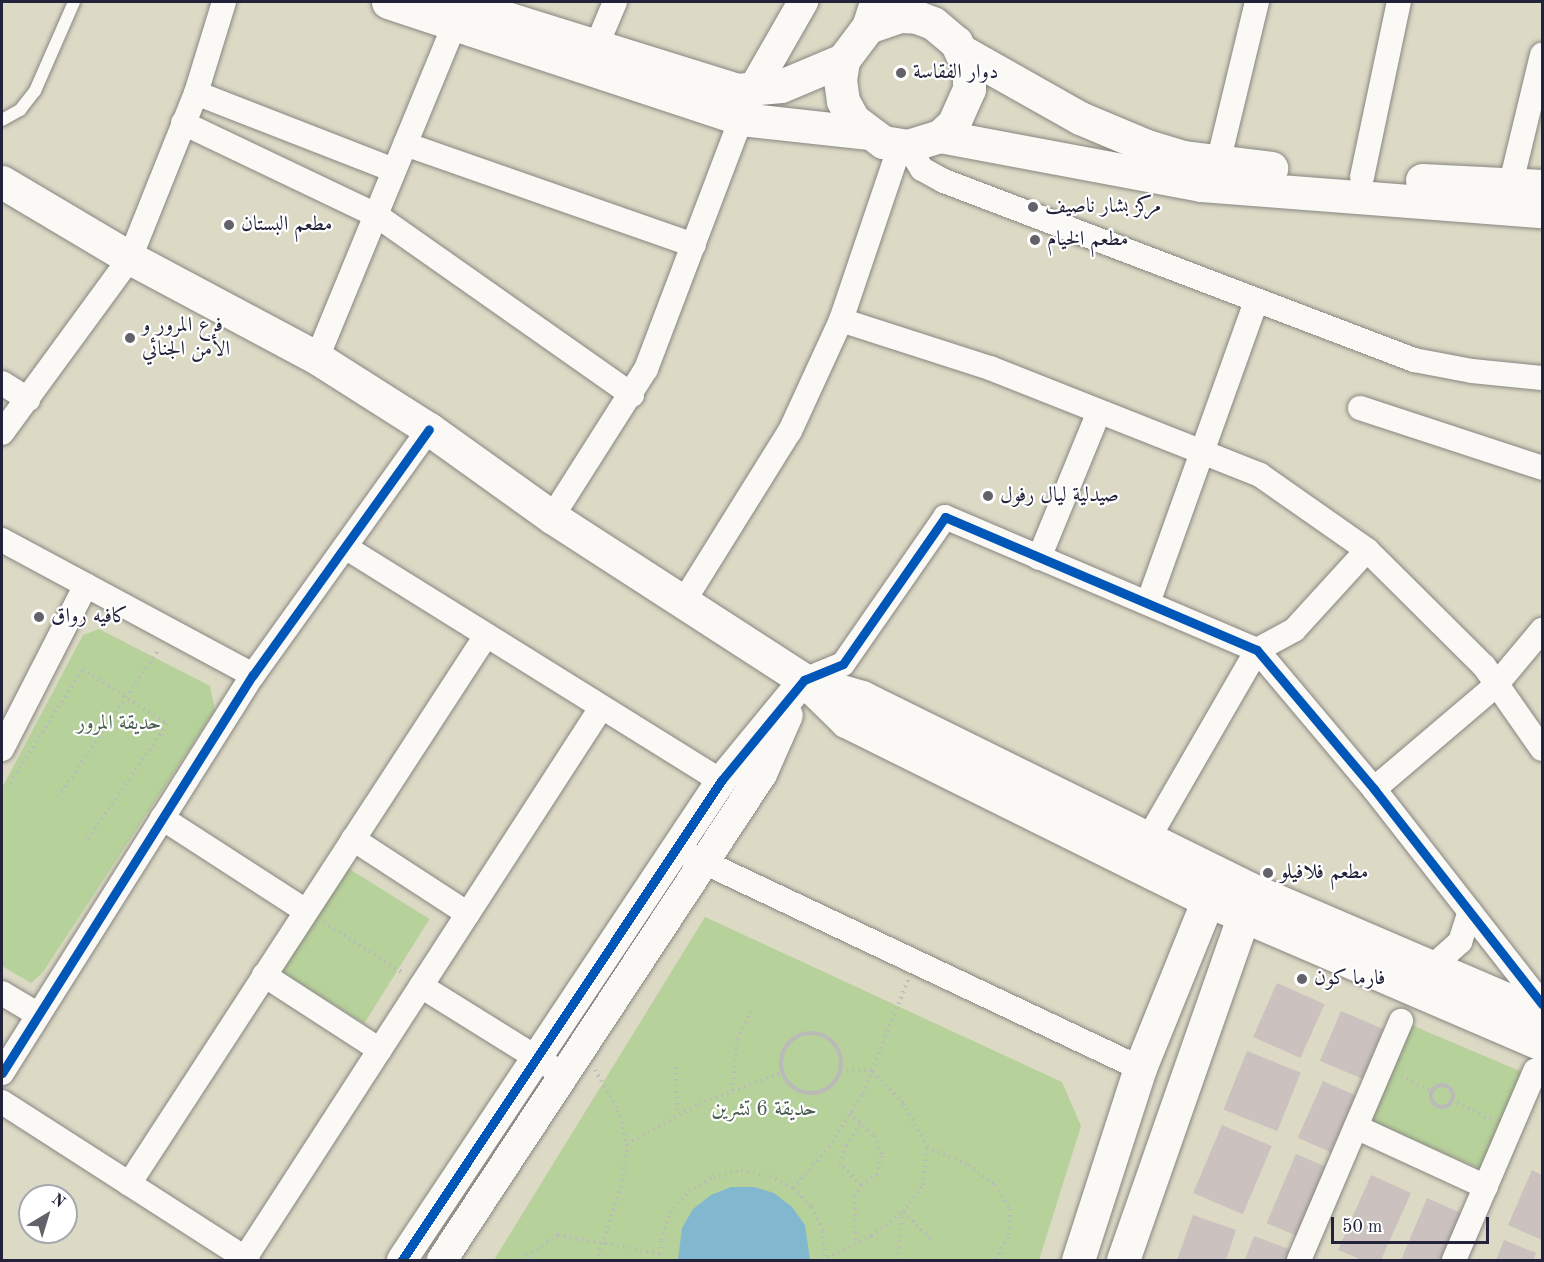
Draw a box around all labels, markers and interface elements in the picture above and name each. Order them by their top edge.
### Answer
place label: دوار الفقاسة [913,60,998,86]
marker: دوار الفقاسة [894,66,908,80]
place label: مركز بشار ناصيف [1045,194,1161,220]
marker: مركز بشار ناصيف [1026,200,1040,214]
place label: مطعم البستان [241,212,332,238]
marker: مطعم البستان [222,218,236,232]
place label: مطعم الخيام [1047,227,1129,253]
marker: مطعم الخيام [1028,233,1042,247]
place label: فرع المرور و الأمن الجنائي [142,313,230,363]
marker: فرع المرور و الأمن الجنائي [123,331,137,345]
place label: صيدلية ليال رفول [1000,483,1119,509]
marker: صيدلية ليال رفول [981,489,995,503]
place label: كافيه رواق [51,604,128,630]
marker: كافيه رواق [32,610,46,624]
park label: حديقة المرور [77,711,161,737]
place label: مطعم فلافيلو [1280,860,1368,886]
marker: مطعم فلافيلو [1261,866,1275,880]
place label: فارما كون [1314,966,1385,992]
marker: فارما كون [1295,972,1309,986]
park label: حديقة 6 تشرين [711,1097,817,1123]
north arrow [18,1184,78,1244]
text: N [48,1191,68,1211]
scale bar [1334,1205,1492,1243]
text: 50 m [1342,1218,1382,1236]

